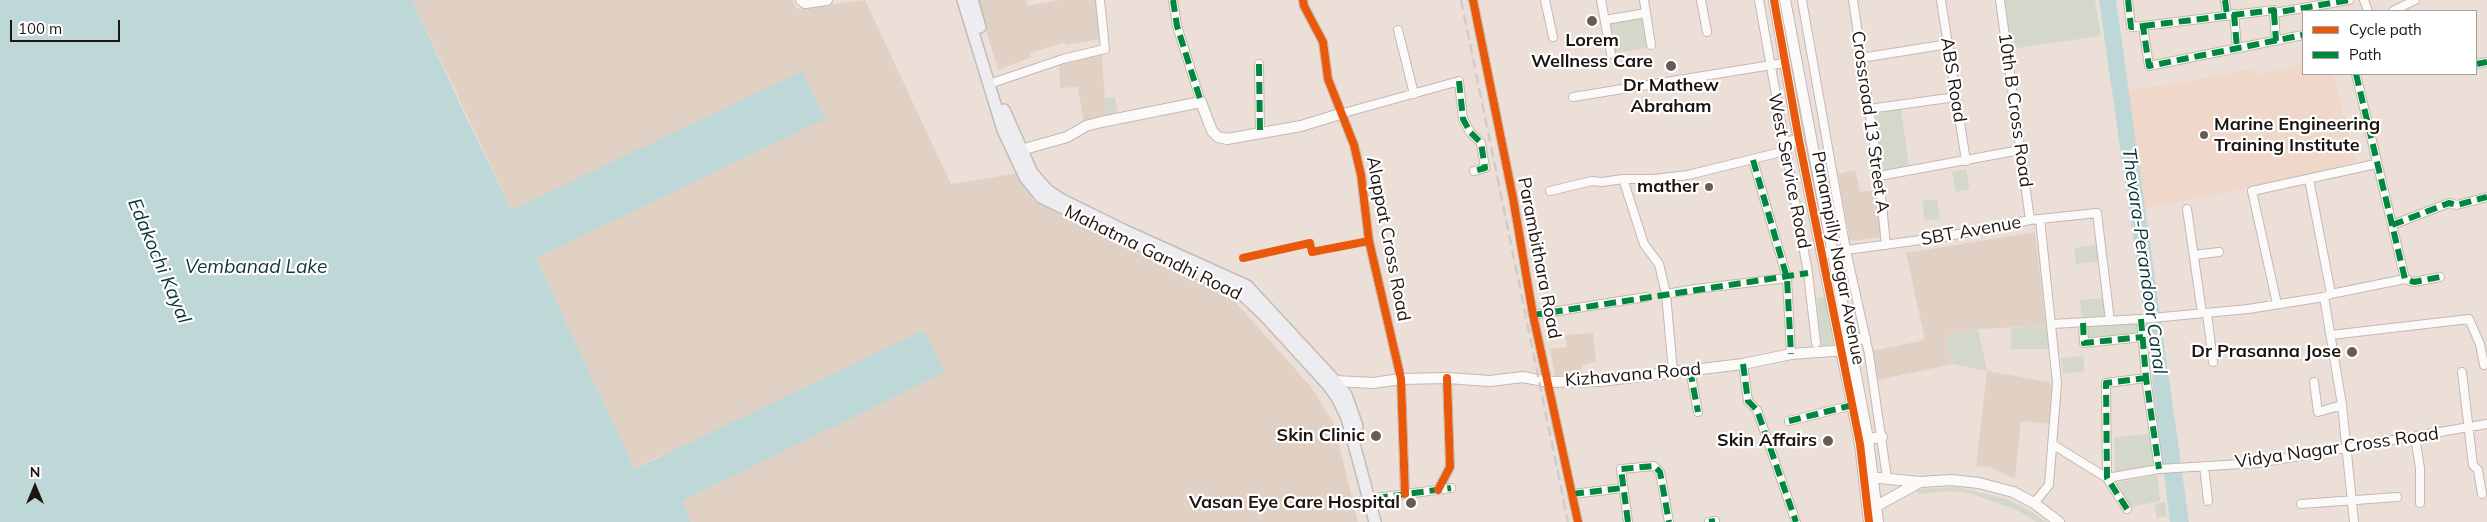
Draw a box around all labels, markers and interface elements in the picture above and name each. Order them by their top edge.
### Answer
scale bar [12,10,122,42]
legend [2302,10,2477,75]
marker: Lorem Wellness Care [1585,14,1599,28]
text: 100 m [18,19,62,38]
text: Cycle path [2349,20,2422,39]
street label: Crossroad 13 Street A [1847,29,1893,215]
place label: Lorem Wellness Care [1531,30,1653,72]
street label: 10th B Cross Road [1993,31,2037,189]
street label: ABS Road [1936,36,1970,124]
text: Path [2349,45,2381,64]
marker: Dr Mathew Abraham [1664,59,1678,73]
place label: Dr Mathew Abraham [1623,75,1719,118]
street label: West Service Road [1763,91,1815,251]
place label: Marine Engineering Training Institute [2214,114,2380,156]
marker: Marine Engineering Training Institute [2198,129,2210,141]
water label: Thevara-Perandoor Canal [2117,146,2171,376]
street label: Panampilly Nagar Avenue [1807,149,1869,367]
street label: Alappat Cross Road [1361,155,1415,323]
street label: Parambithara Road [1513,175,1565,341]
place label: mather [1637,176,1699,198]
marker: mather [1703,181,1715,193]
water label: Edakochi Kayal [122,195,196,327]
street label: Mahatma Gandhi Road [1061,201,1245,305]
street label: SBT Avenue [1919,212,2023,250]
water label: Vembanad Lake [185,256,327,278]
place label: Dr Prasanna Jose [2191,341,2341,363]
marker: Dr Prasanna Jose [2345,345,2359,359]
street label: Kizhavana Road [1564,358,1702,392]
street label: Vidya Nagar Cross Road [2234,423,2440,473]
place label: Skin Clinic [1277,425,1365,447]
marker: Skin Clinic [1369,429,1383,443]
place label: Skin Affairs [1717,430,1817,452]
marker: Skin Affairs [1821,434,1835,448]
north arrow [10,462,60,512]
text: N [30,463,40,481]
place label: Vasan Eye Care Hospital [1189,492,1400,514]
marker: Vasan Eye Care Hospital [1404,496,1418,510]

